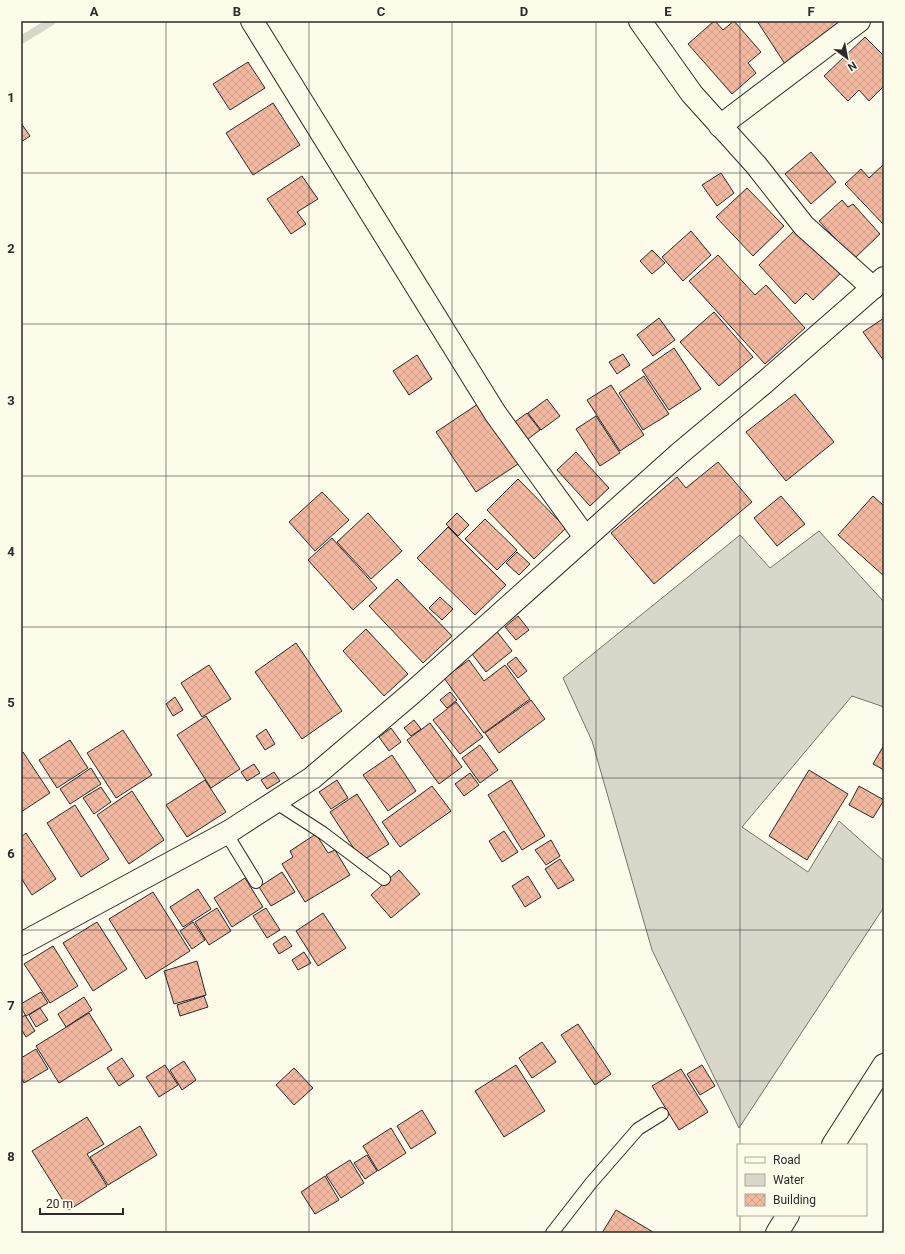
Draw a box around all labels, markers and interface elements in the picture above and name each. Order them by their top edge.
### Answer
text: A [90,4,99,19]
text: B [233,4,241,19]
text: C [377,4,386,19]
text: D [520,4,528,19]
text: E [664,4,672,19]
text: F [807,4,815,19]
north arrow [827,38,867,78]
text: N [845,58,859,74]
text: 1 [7,90,15,105]
text: 2 [7,241,15,256]
text: 3 [7,393,15,408]
text: 4 [7,544,15,559]
text: 5 [7,695,15,710]
text: 6 [7,846,15,861]
text: 7 [7,998,15,1013]
legend [737,1144,867,1216]
text: 8 [7,1149,15,1164]
text: Road [773,1153,801,1167]
text: Water [773,1173,804,1187]
scale bar [40,1190,123,1216]
text: Building [773,1193,816,1207]
text: 20 m [46,1197,73,1211]

